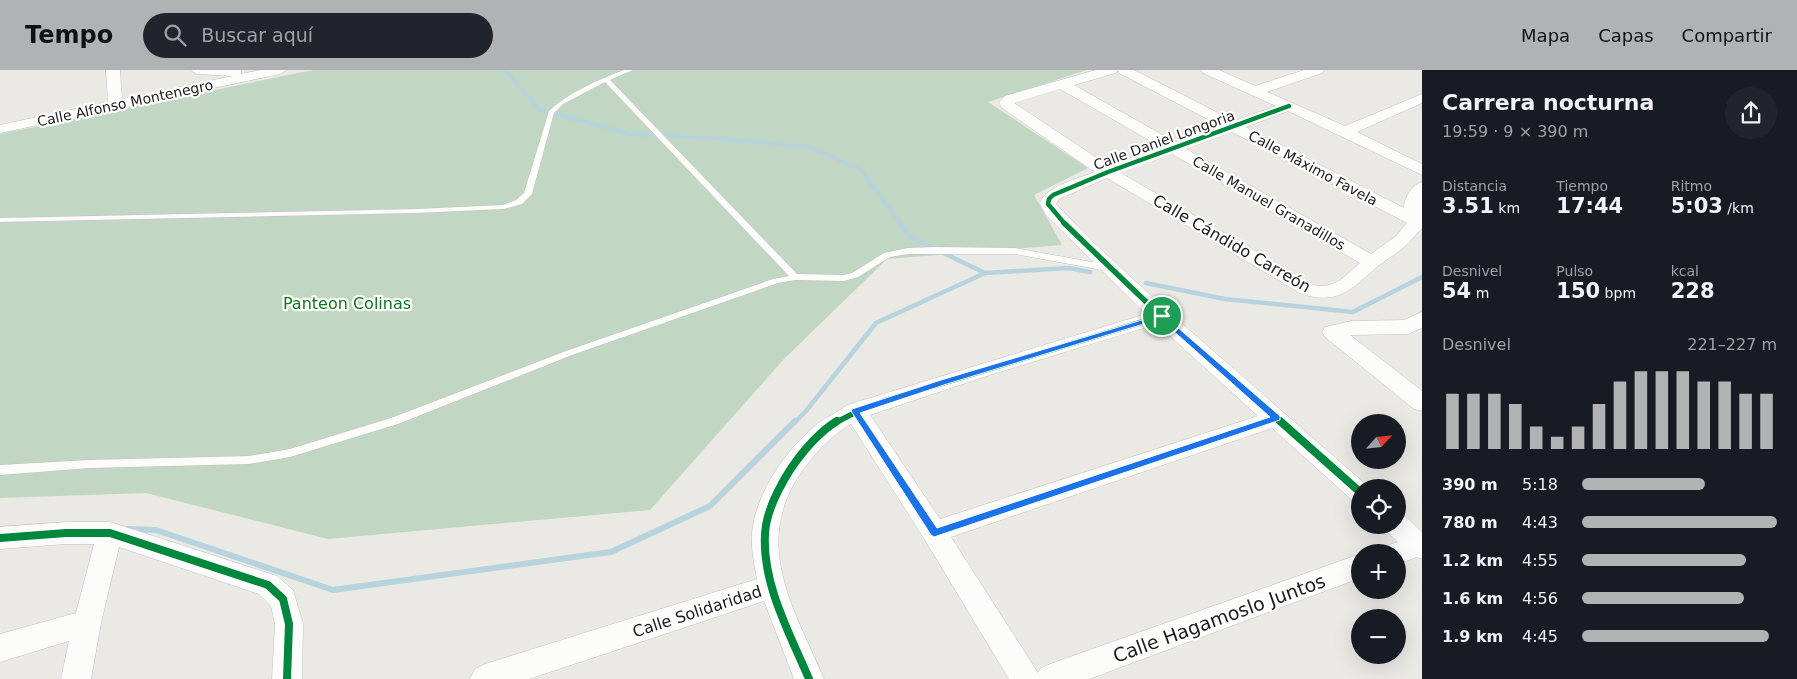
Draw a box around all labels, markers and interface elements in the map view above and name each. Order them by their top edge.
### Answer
search box [143,13,493,58]
text: Tempo [25,21,113,49]
icon: search [161,21,189,49]
text: Buscar aquí [201,24,313,46]
text: Mapa [1521,25,1570,46]
text: Capas [1598,25,1654,46]
text: Compartir [1682,25,1772,46]
street label: Calle Alfonso Montenegro [36,77,214,129]
button: share [1725,87,1777,139]
text: Carrera nocturna [1442,90,1654,115]
street label: Calle Daniel Longoria [1091,107,1237,173]
text: 19:59 · 9 × 390 m [1442,122,1588,141]
street label: Calle Máximo Favela [1246,127,1380,209]
street label: Calle Manuel Granadillos [1190,153,1348,253]
text: Distancia [1442,178,1507,194]
text: Tiempo [1556,178,1608,194]
text: Ritmo [1671,178,1712,194]
street label: Calle Cándido Carreón [1150,190,1314,296]
text: 3.51 [1442,194,1494,218]
text: 17:44 [1556,194,1623,218]
text: 5:03 [1671,194,1723,218]
text: km [1494,200,1520,216]
text: /km [1723,200,1754,216]
text: Desnivel [1442,263,1502,279]
text: Pulso [1556,263,1593,279]
text: kcal [1671,263,1699,279]
text: 54 [1442,279,1471,303]
text: 150 [1556,279,1600,303]
text: 228 [1671,279,1715,303]
text: m [1471,285,1489,301]
text: bpm [1600,285,1636,301]
park label: Panteon Colinas [283,294,411,313]
pin [1141,295,1183,337]
icon: arrive [1148,302,1176,330]
text: Desnivel [1442,335,1511,354]
text: 221–227 m [1687,335,1777,354]
north arrow [1351,414,1406,469]
map controls [1351,414,1406,664]
text: 390 m [1442,475,1498,494]
text: 5:18 [1522,475,1558,494]
button: locate [1351,479,1406,534]
text: 780 m [1442,513,1498,532]
text: 4:43 [1522,513,1558,532]
button: + [1351,544,1406,599]
text: 1.2 km [1442,551,1503,570]
text: 4:55 [1522,551,1558,570]
street label: Calle Hagamoslo Juntos [1110,569,1328,667]
street label: Calle Solidaridad [630,582,764,641]
text: 1.6 km [1442,589,1503,608]
text: 4:56 [1522,589,1558,608]
button: − [1351,609,1406,664]
text: 1.9 km [1442,627,1503,646]
text: 4:45 [1522,627,1558,646]

